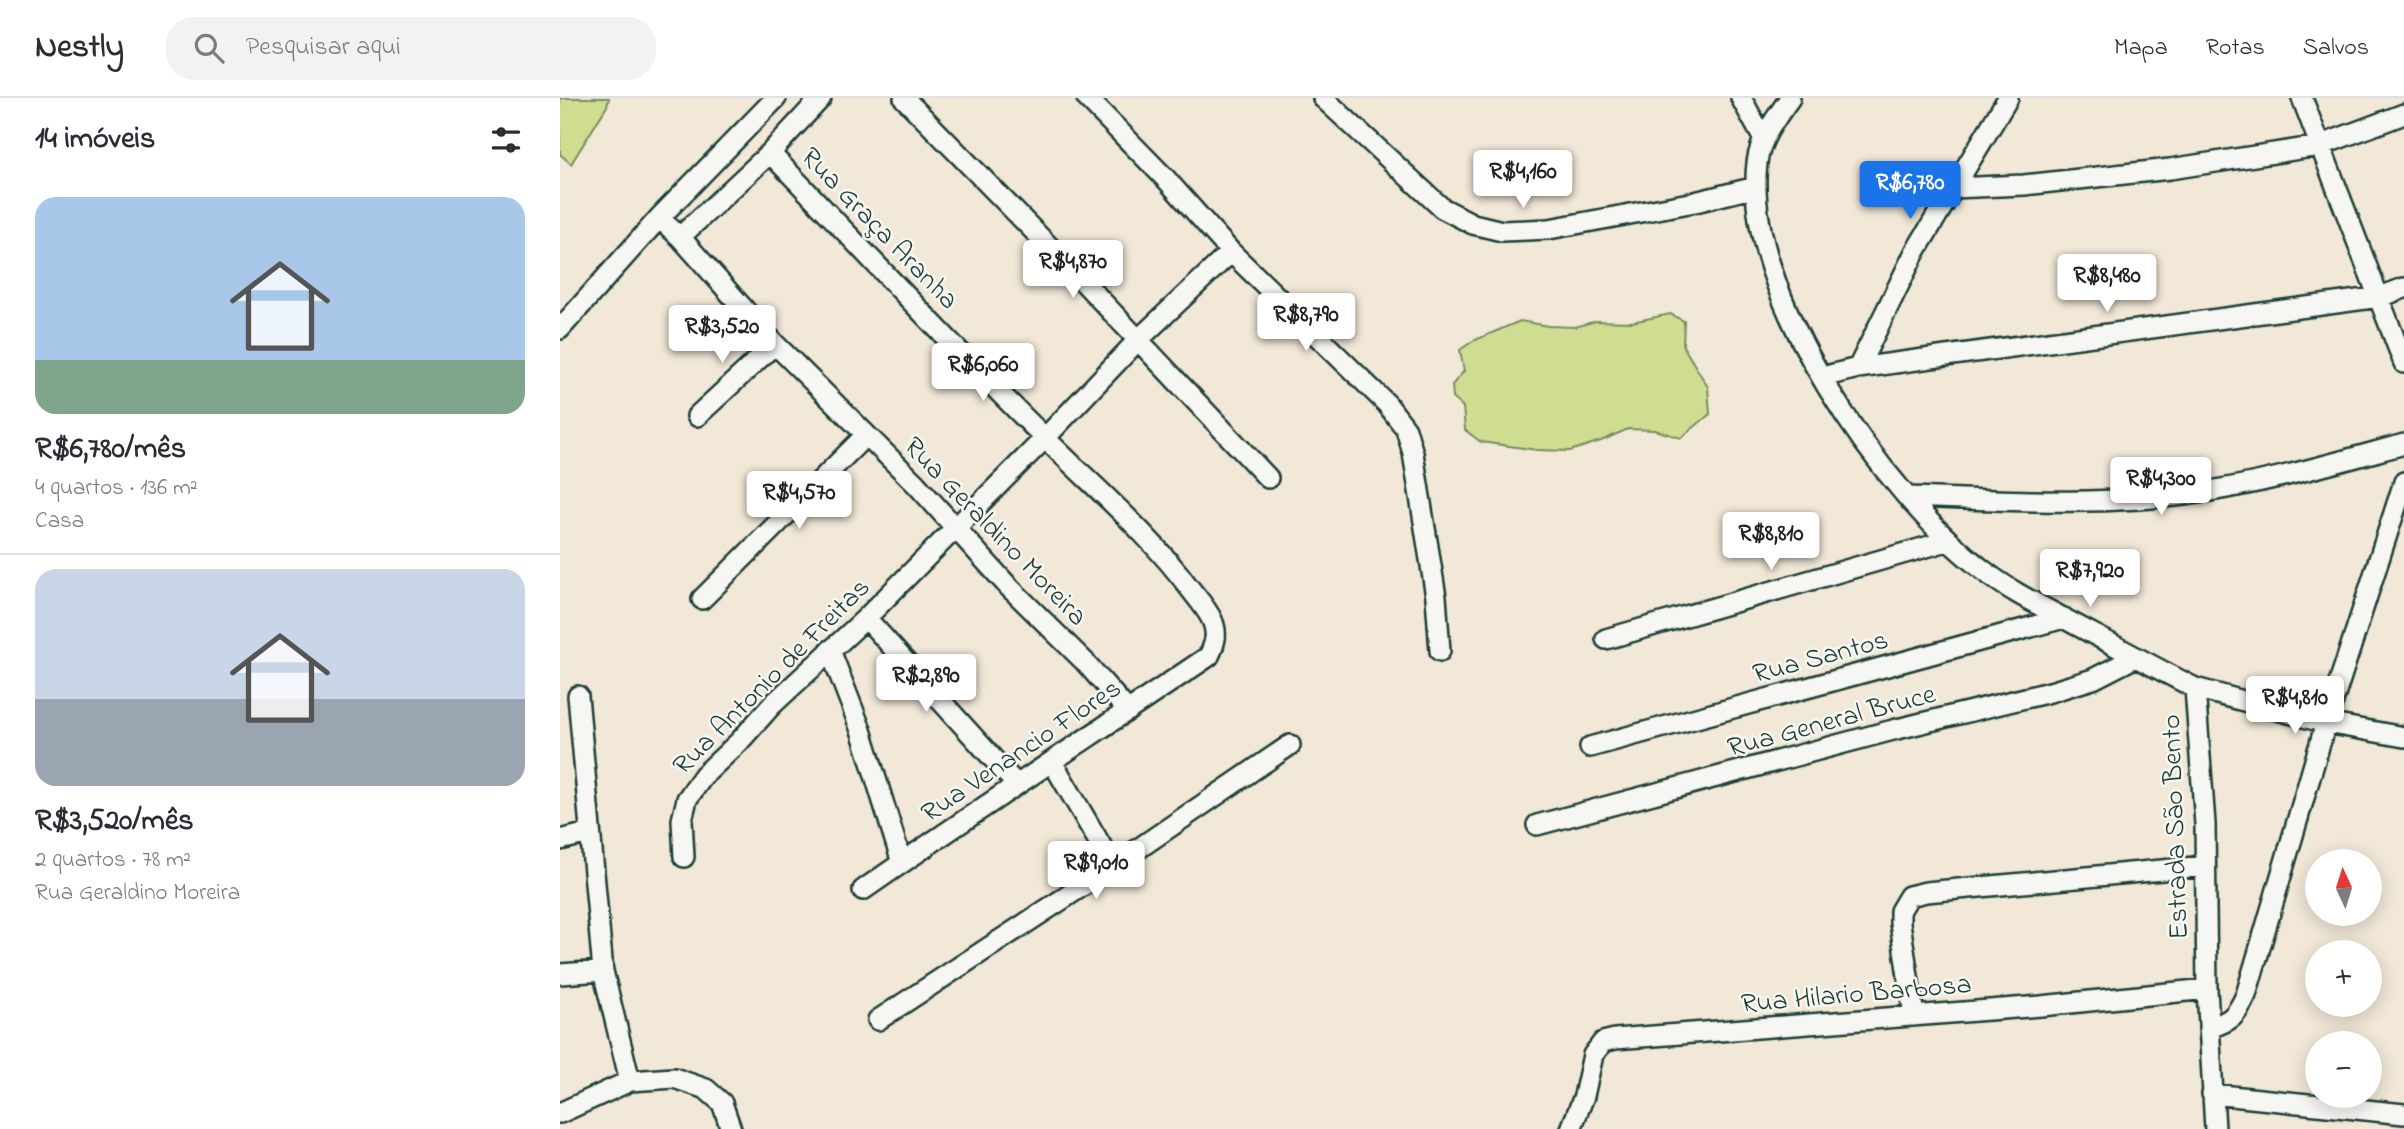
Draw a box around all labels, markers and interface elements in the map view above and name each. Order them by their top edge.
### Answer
search box [166,17,656,80]
text: Nestly [35,24,124,72]
icon: search [190,29,228,67]
text: Pesquisar aqui [246,29,401,67]
text: Mapa [2114,31,2168,66]
text: Rotas [2206,31,2265,66]
text: Salvos [2303,31,2369,66]
text: 14 imóveis [35,118,155,162]
icon: filters [487,121,525,159]
street label: Rua Graça Aranha [790,139,967,320]
pin: R$4,160 [1458,150,1588,210]
text: R$4,160 [1489,156,1557,189]
pin: R$6,780 [1845,162,1975,221]
text: R$6,780 [1876,167,1944,200]
pin: R$4,870 [1008,240,1138,300]
icon: home [217,243,343,369]
text: R$4,870 [1039,246,1107,279]
pin: R$8,480 [2042,254,2172,314]
text: R$8,480 [2073,260,2141,293]
pin: R$8,790 [1241,294,1371,353]
text: R$8,790 [1273,299,1339,332]
pin: R$3,520 [657,306,787,365]
text: R$3,520 [685,311,759,344]
pin: R$6,060 [918,344,1048,403]
text: R$6,060 [948,349,1018,382]
text: R$6,780/mês [35,428,186,472]
street label: Rua Geraldino Moreira [893,428,1096,637]
pin: R$4,300 [2096,458,2226,517]
text: R$4,300 [2126,463,2196,496]
text: 4 quartos · 136 m² [35,472,198,505]
pin: R$4,570 [734,472,864,531]
text: R$4,570 [763,477,835,510]
text: Casa [35,505,84,538]
pin: R$8,810 [1706,512,1836,572]
text: R$8,810 [1738,518,1804,551]
pin: R$7,920 [2025,550,2155,609]
text: R$7,920 [2056,555,2124,588]
street label: Rua Antonio de Freitas [664,569,881,786]
icon: home [217,615,343,741]
street label: Rua Santos [1749,621,1893,696]
pin: R$2,890 [861,654,991,714]
text: R$2,890 [892,660,960,693]
street label: Rua Venancio Flores [914,670,1130,834]
street label: Rua General Bruce [1723,675,1941,770]
pin: R$4,810 [2230,676,2360,736]
text: R$4,810 [2262,682,2328,715]
street label: Estrada São Bento [2152,714,2201,940]
text: R$3,520/mês [35,800,194,844]
pin: R$9,010 [1031,842,1161,901]
text: 2 quartos · 78 m² [35,844,191,877]
text: R$9,010 [1064,847,1128,880]
north arrow [2305,849,2382,926]
map controls [2305,849,2382,1108]
text: Rua Geraldino Moreira [35,877,240,910]
button: + [2305,940,2382,1017]
street label: Rua Hilario Barbosa [1739,965,1973,1026]
button: − [2305,1031,2382,1108]

